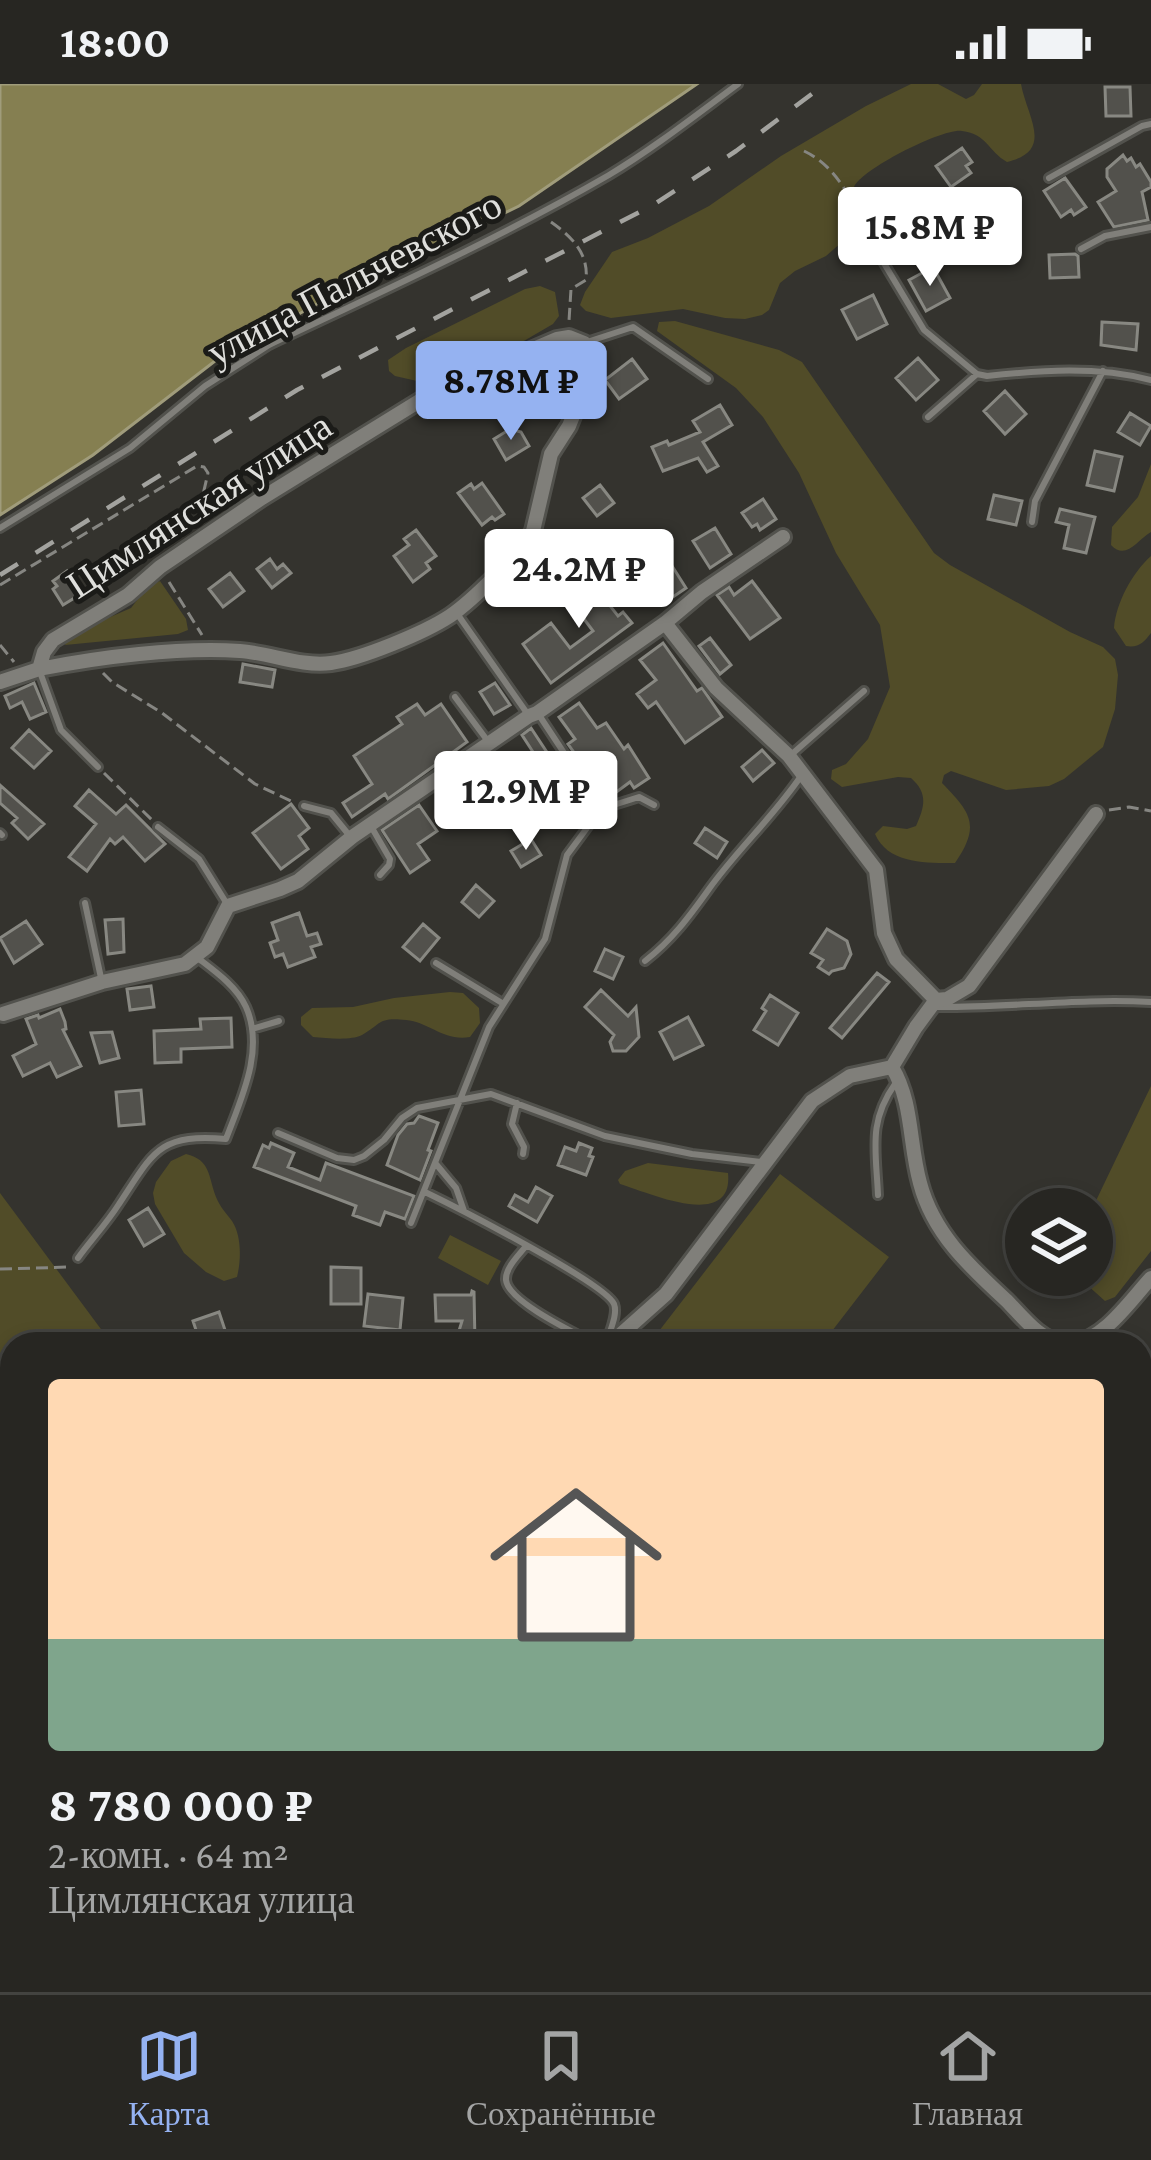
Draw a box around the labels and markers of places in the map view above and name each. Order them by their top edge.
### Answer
pin: 15.8M ₽ [819,187,1041,289]
pin: 8.78M ₽ [400,341,622,443]
pin: 24.2M ₽ [468,529,690,631]
pin: 12.9M ₽ [415,751,637,853]

